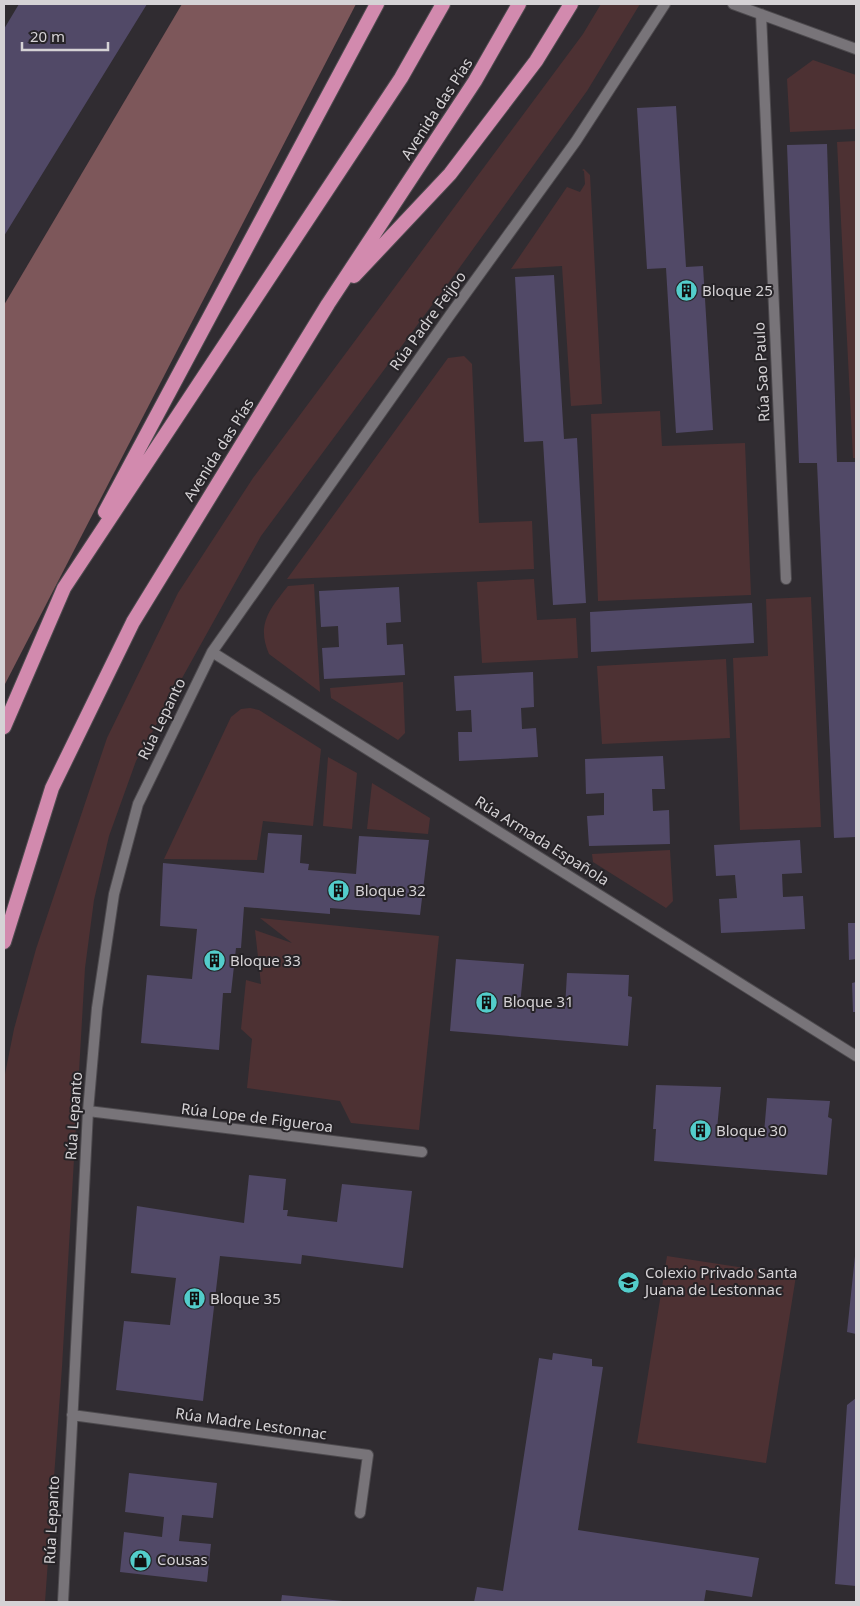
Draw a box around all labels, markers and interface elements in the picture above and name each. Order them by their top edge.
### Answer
scale bar [22,20,109,52]
text: 20 m [30,26,65,46]
street label: Avenida das Pías [396,54,477,163]
street label: Rúa Padre Feijoo [384,267,470,374]
building icon: Bloque 25 [674,279,698,303]
place label: Bloque 25 [702,280,773,300]
street label: Rúa Sao Paulo [748,321,774,423]
street label: Avenida das Pías [179,394,258,505]
street label: Rúa Lepanto [133,674,190,763]
street label: Rúa Armada Española [472,791,613,890]
building icon: Bloque 32 [327,879,351,903]
place label: Bloque 32 [355,880,426,900]
building icon: Bloque 33 [202,949,226,973]
place label: Bloque 33 [230,950,301,970]
building icon: Bloque 31 [475,990,499,1014]
place label: Bloque 31 [503,991,574,1011]
street label: Rúa Lepanto [60,1071,86,1161]
street label: Rúa Lope de Figueroa [180,1098,334,1136]
building icon: Bloque 30 [688,1119,712,1143]
place label: Bloque 30 [716,1120,787,1140]
place label: Colexio Privado Santa Juana de Lestonnac [643,1262,798,1299]
school or university icon: Colexio Privado Santa Juana de Lestonnac [617,1270,641,1294]
building icon: Bloque 35 [182,1287,206,1311]
place label: Bloque 35 [210,1288,281,1308]
street label: Rúa Madre Lestonnac [174,1402,328,1444]
street label: Rúa Lepanto [39,1475,63,1565]
shop icon: Cousas [129,1548,153,1572]
place label: Cousas [157,1549,208,1569]

